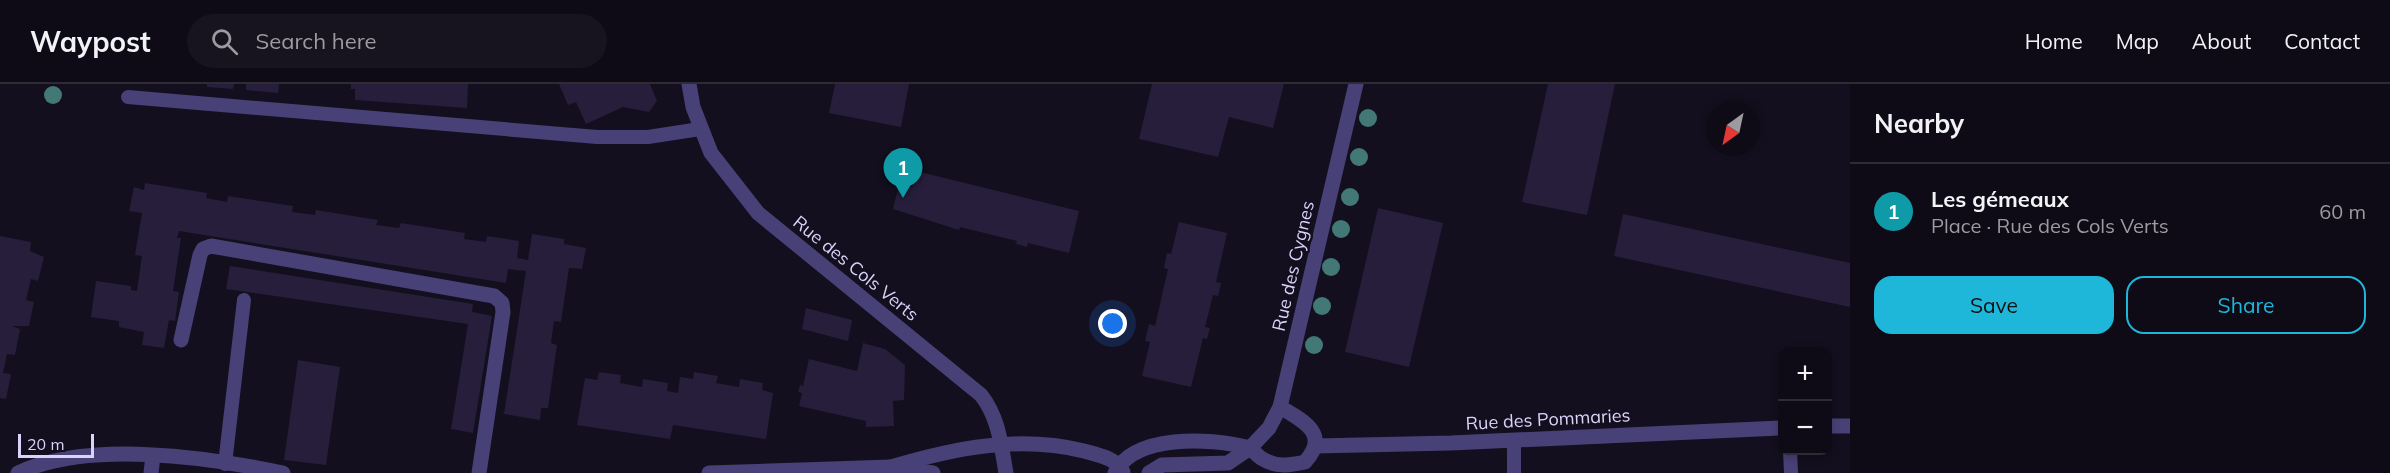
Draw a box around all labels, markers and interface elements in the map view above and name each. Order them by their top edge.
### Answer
search box [187,14,607,68]
text: Waypost [30,24,151,59]
icon: search [208,25,241,58]
text: Search here [256,27,377,55]
text: Home [2025,28,2083,54]
text: Map [2116,28,2159,54]
text: About [2192,28,2251,54]
text: Contact [2284,28,2360,54]
north arrow [1706,102,1760,156]
text: Nearby [1874,107,1964,140]
pin: 1 [884,148,922,198]
text: Les gémeaux [1931,185,2069,213]
street label: Rue des Cygnes [1267,199,1319,333]
text: 1 [1888,199,1900,224]
text: 60 m [2319,199,2366,224]
street label: Rue des Cols Verts [789,210,923,326]
text: Place · Rue des Cols Verts [1931,213,2169,238]
button: Save [1874,276,2114,334]
button: Share [2126,276,2366,334]
your location [1098,309,1127,338]
map controls [1778,347,1832,455]
button: + [1778,347,1832,401]
button: − [1778,401,1832,455]
street label: Rue des Pommaries [1465,403,1631,435]
scale bar [18,431,94,458]
text: 20 m [27,434,64,454]

